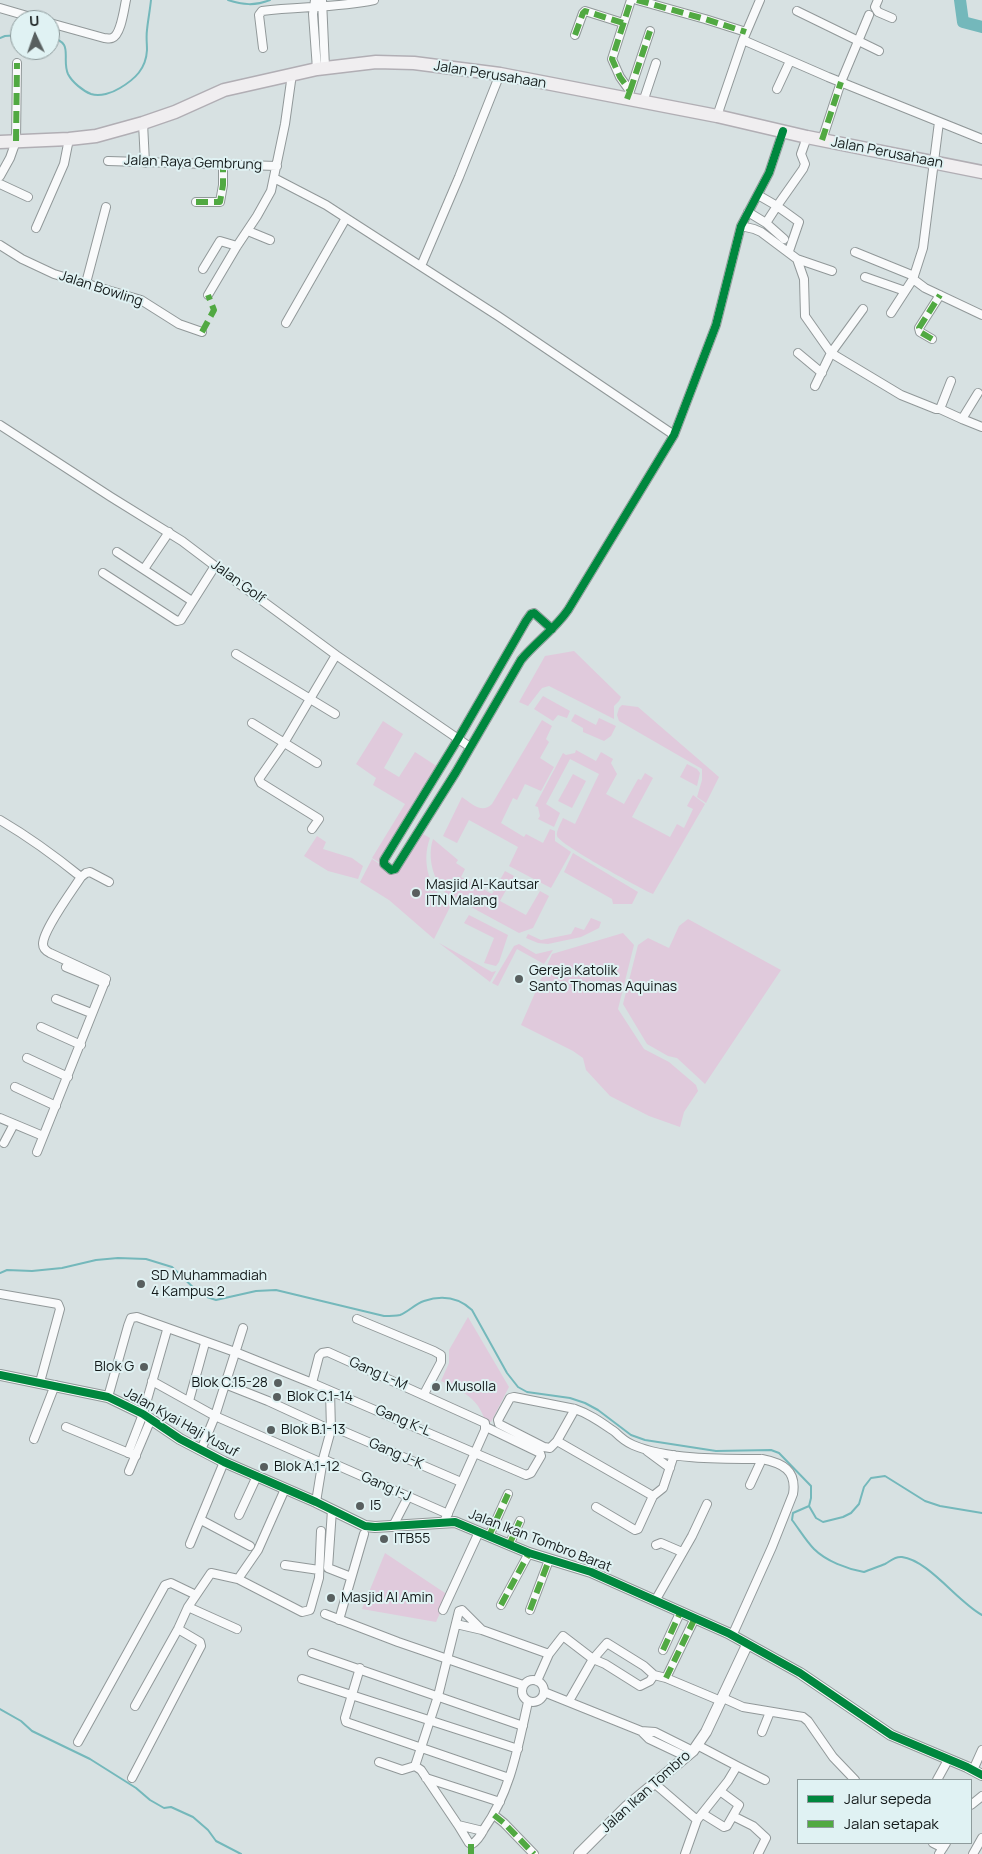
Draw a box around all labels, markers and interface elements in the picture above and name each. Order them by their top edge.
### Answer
north arrow [10,10,60,60]
text: U [29,11,40,30]
street label: Jalan Perusahaan [433,58,547,92]
street label: Jalan Perusahaan [830,134,944,172]
street label: Jalan Raya Gembrung [124,152,262,174]
street label: Jalan Bowling [57,268,145,310]
street label: Jalan Golf [208,557,268,607]
place label: Masjid Al-Kautsar ITN Malang [426,877,539,910]
marker: Masjid Al-Kautsar ITN Malang [410,887,422,899]
place label: Gereja Katolik Santo Thomas Aquinas [529,963,677,996]
marker: Gereja Katolik Santo Thomas Aquinas [513,973,525,985]
place label: SD Muhammadiah 4 Kampus 2 [151,1268,267,1300]
marker: SD Muhammadiah 4 Kampus 2 [135,1278,147,1290]
street label: Gang L-M [346,1354,410,1394]
place label: Blok G [94,1359,134,1375]
marker: Blok G [138,1361,150,1373]
place label: Blok C.15-28 [191,1375,268,1391]
marker: Blok C.15-28 [272,1377,284,1389]
place label: Musolla [446,1379,496,1395]
marker: Musolla [430,1381,442,1393]
street label: Jalan Kyai Haji Yusuf [121,1385,241,1461]
place label: Blok C.1-14 [287,1389,353,1405]
marker: Blok C.1-14 [271,1391,283,1403]
street label: Gang K-L [373,1402,433,1440]
place label: Blok B.1-13 [281,1422,345,1438]
marker: Blok B.1-13 [265,1424,277,1436]
street label: Gang J-K [366,1435,426,1473]
place label: Blok A.1-12 [274,1459,339,1475]
marker: Blok A.1-12 [258,1461,270,1473]
street label: Gang I-J [359,1469,413,1505]
place label: I5 [370,1498,381,1514]
marker: I5 [354,1500,366,1512]
street label: Jalan Ikan Tombro Barat [466,1506,614,1576]
place label: ITB55 [394,1531,430,1547]
marker: ITB55 [378,1533,390,1545]
place label: Masjid Al Amin [341,1590,433,1606]
marker: Masjid Al Amin [325,1592,337,1604]
street label: Jalan Ikan Tombro [598,1747,694,1837]
legend [797,1779,972,1844]
text: Jalur sepeda [844,1788,931,1809]
text: Jalan setapak [844,1813,939,1834]

